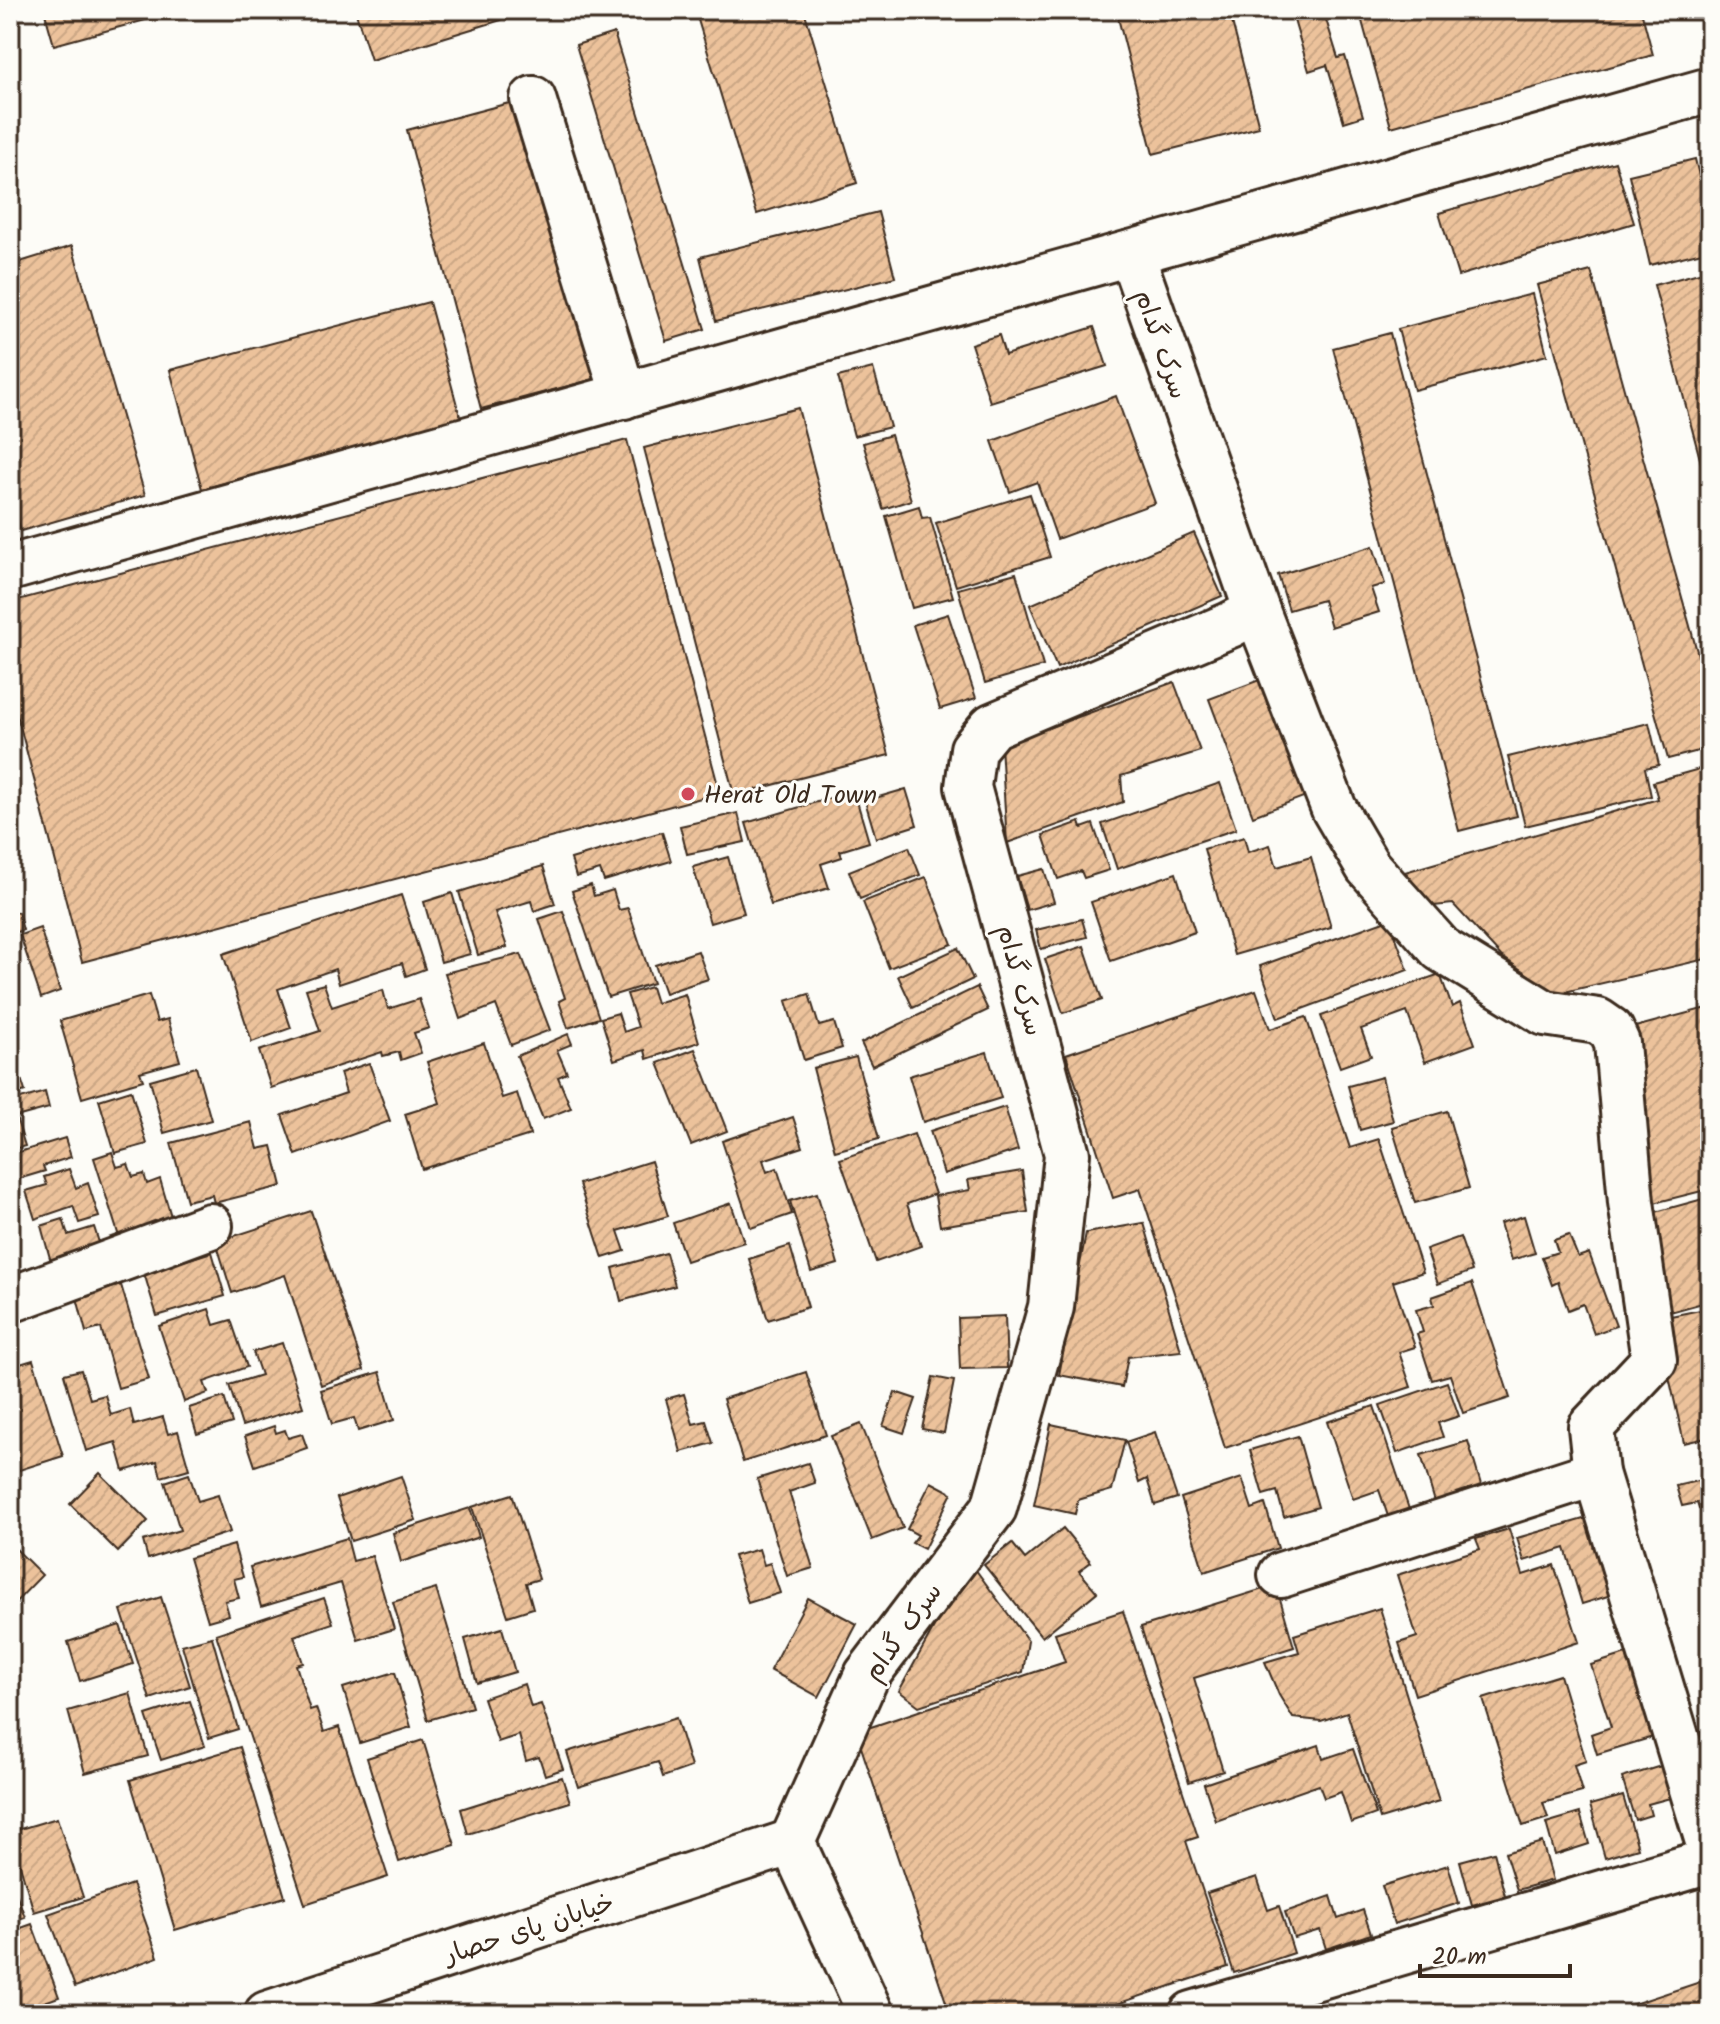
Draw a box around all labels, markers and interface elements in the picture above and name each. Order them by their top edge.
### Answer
street label: سرک گدام [1122,284,1198,405]
place label: Herat Old Town [704,775,877,817]
marker: Herat Old Town [679,785,697,803]
street label: سرک گدام [984,920,1054,1041]
street label: سرک گدام [853,1574,954,1690]
street label: خیابان پای حصار [437,1883,620,1978]
scale bar [1420,1928,1570,1978]
text: 20 m [1432,1938,1487,1977]

